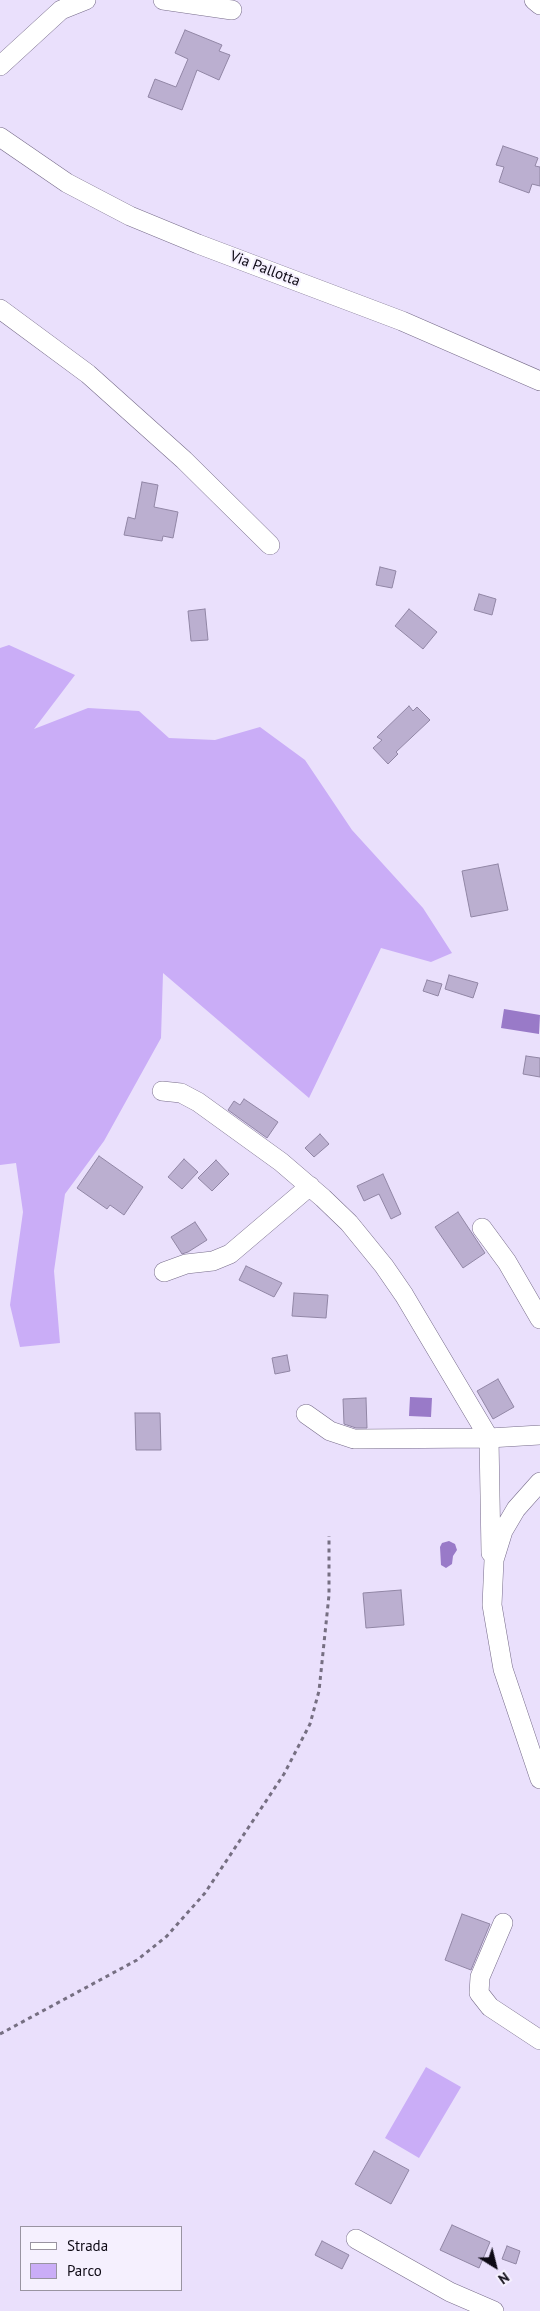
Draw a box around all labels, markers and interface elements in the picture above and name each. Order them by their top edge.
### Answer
street label: Via Pallotta [227,247,303,291]
legend [20,2226,182,2291]
text: Strada [67,2236,108,2255]
north arrow [470,2241,520,2291]
text: Parco [67,2261,102,2280]
text: N [495,2268,513,2288]

